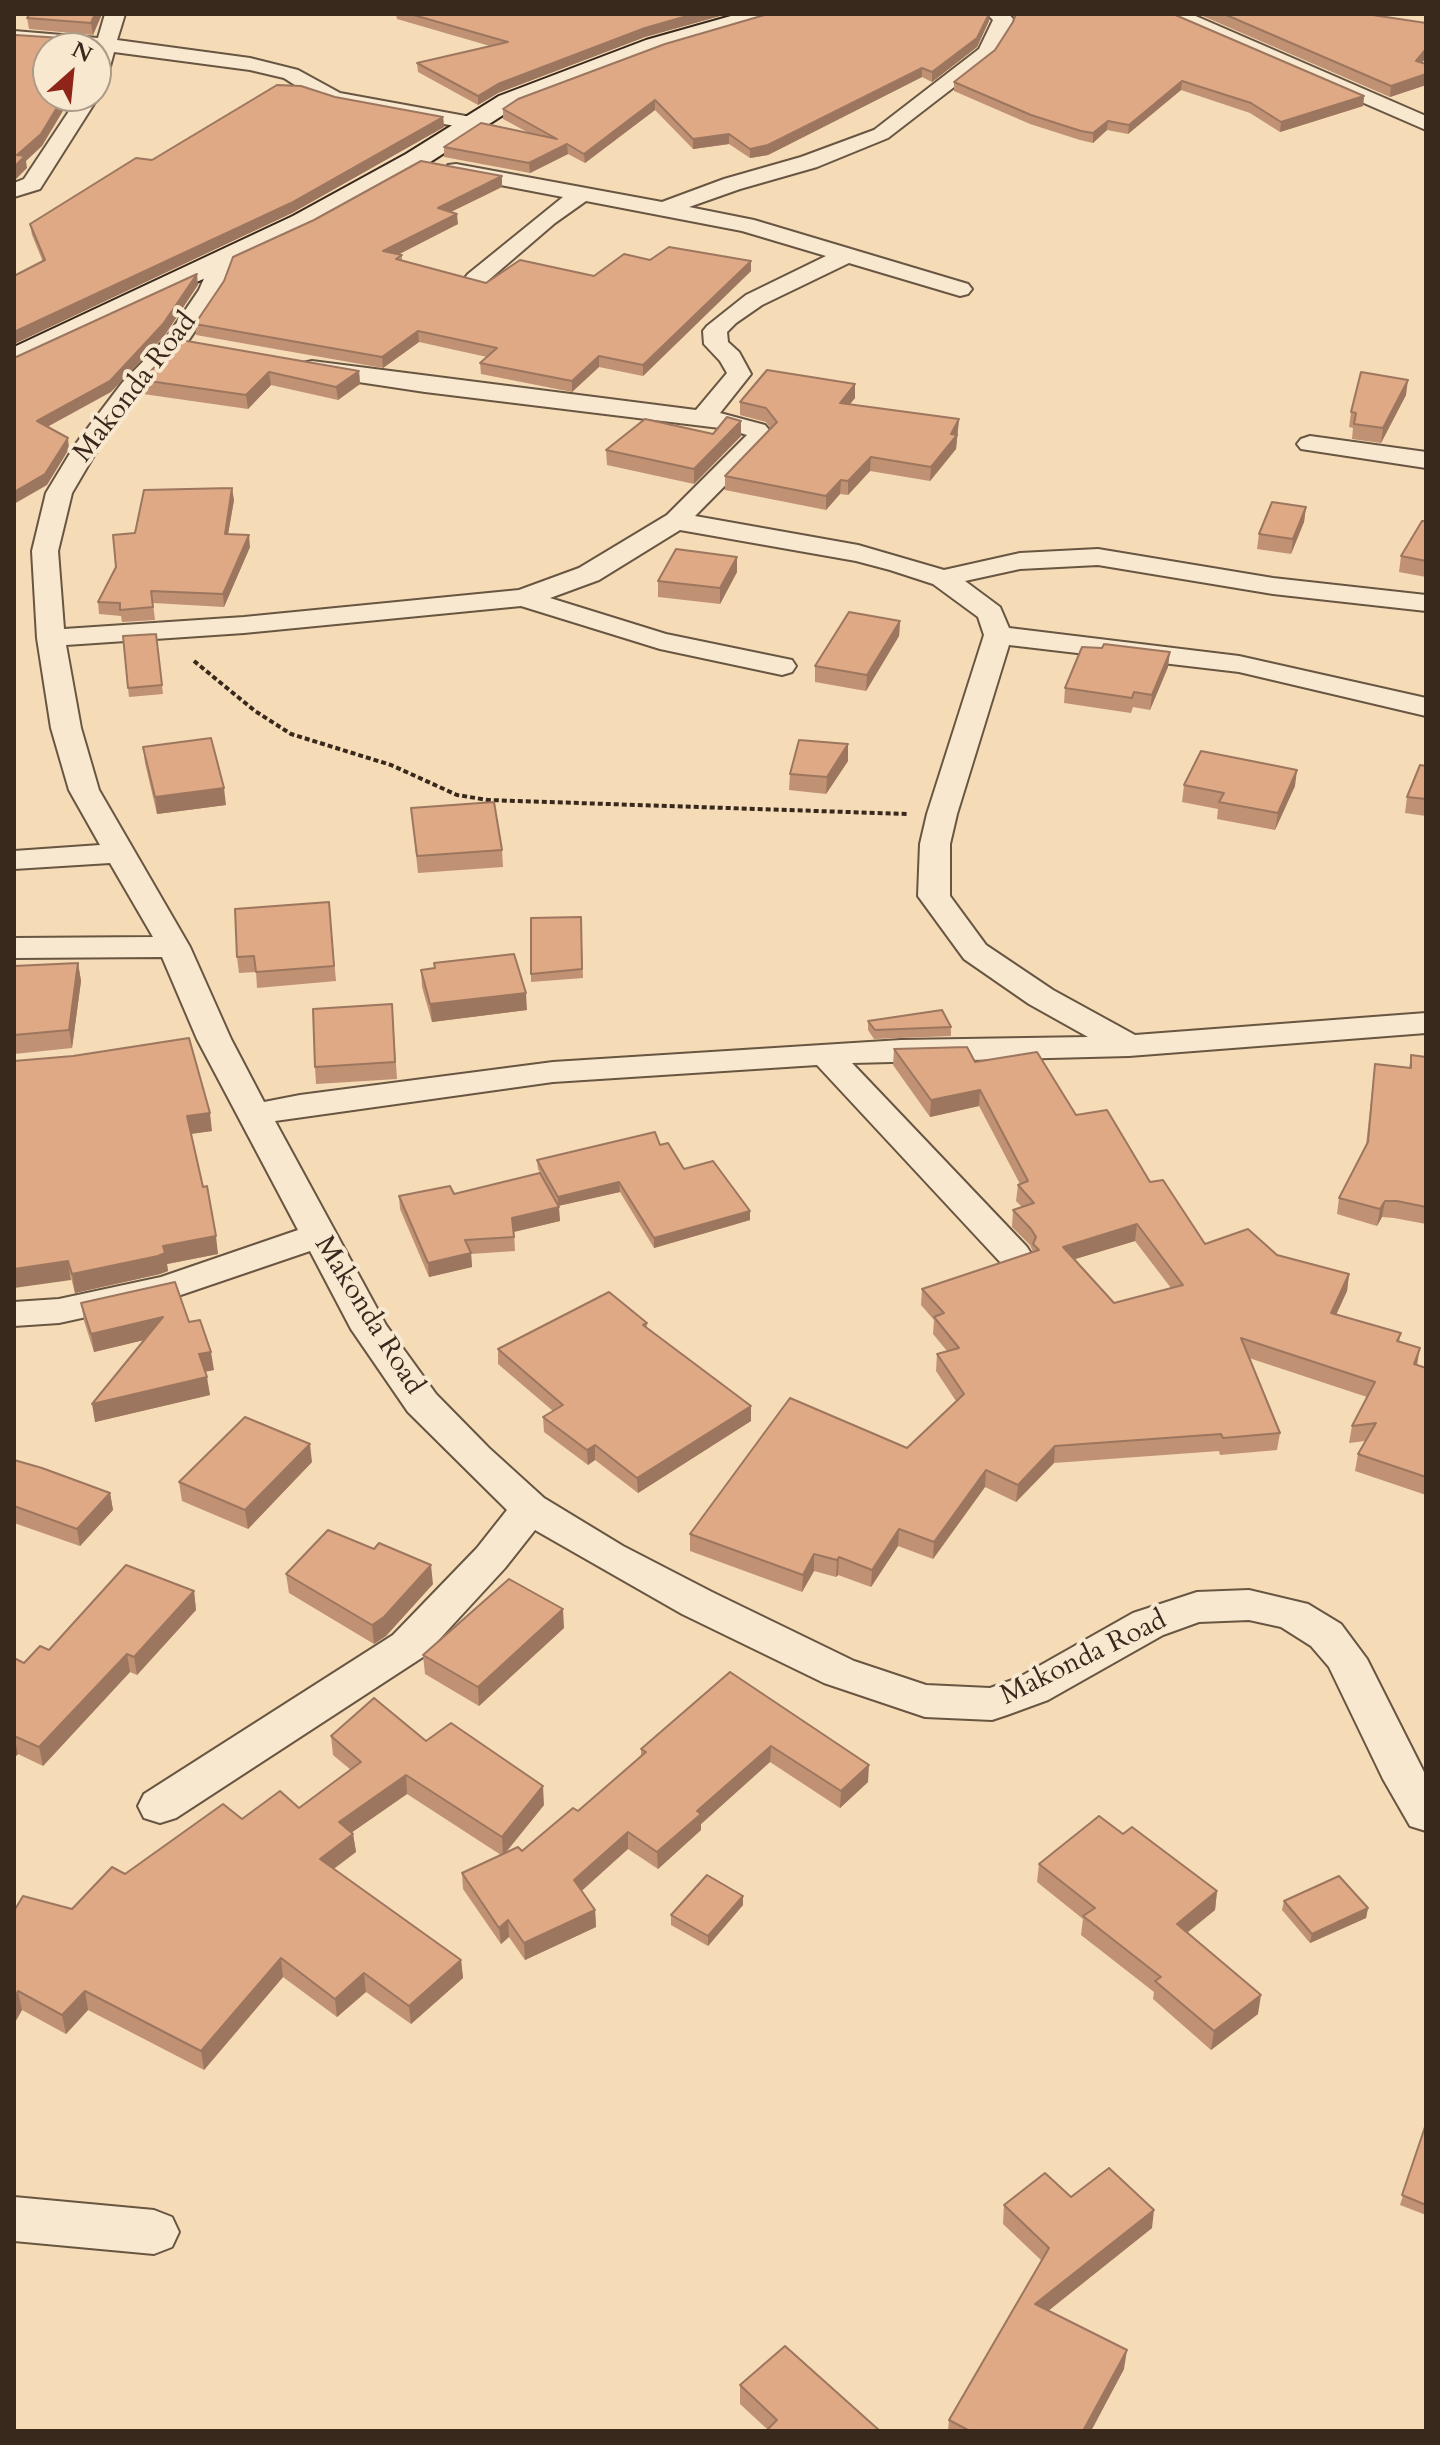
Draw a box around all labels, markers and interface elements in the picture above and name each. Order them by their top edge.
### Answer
north arrow [32,32,112,112]
text: N [67,35,97,70]
street label: Makonda Road [67,307,205,469]
street label: Makonda Road [306,1231,430,1401]
street label: Makonda Road [995,1604,1173,1714]

